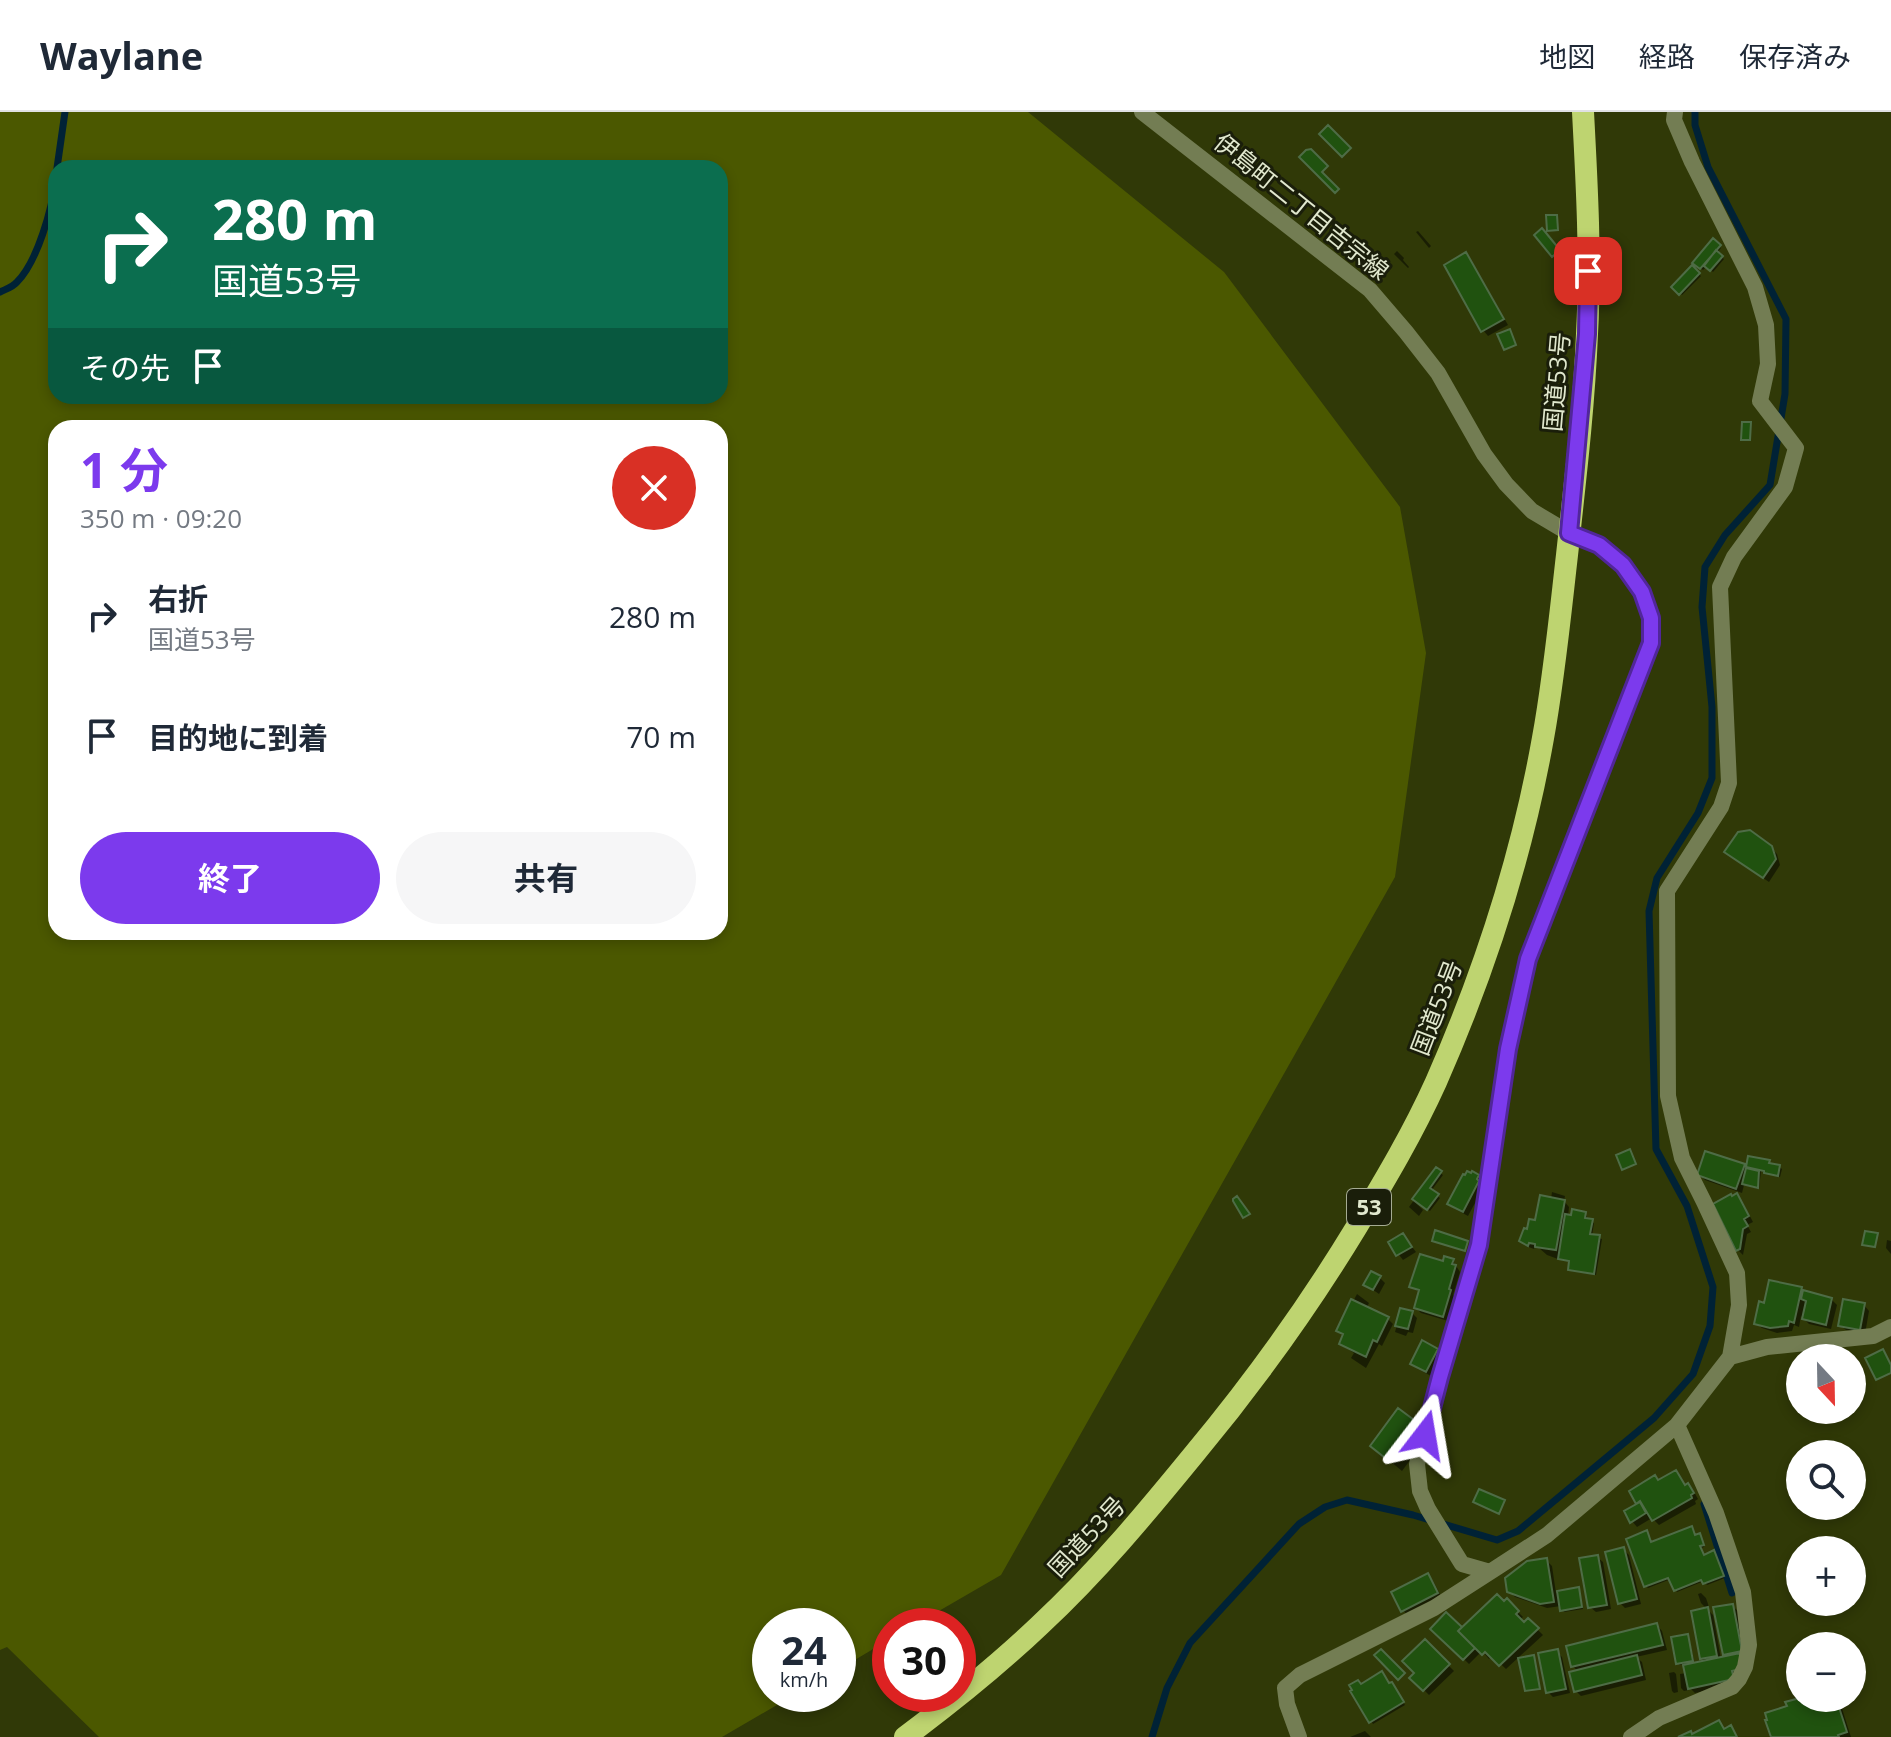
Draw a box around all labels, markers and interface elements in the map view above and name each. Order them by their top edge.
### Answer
text: Waylane [40,29,203,81]
text: 地図 [1539,37,1595,75]
text: 経路 [1639,37,1695,75]
text: 保存済み [1739,37,1851,75]
street label: 伊島町二丁目吉宗線 [1208,125,1396,287]
text: 280 m [212,180,378,256]
icon: right [80,192,184,296]
pin [1554,237,1622,305]
icon: arrive [1566,249,1610,293]
text: 国道53号 [212,256,361,305]
street label: 国道53号 [1535,331,1576,433]
icon: arrive [186,344,230,388]
text: その先 [80,347,170,388]
text: 1 分 [80,437,168,502]
button: close [612,446,696,530]
text: 350 m · 09:20 [80,500,242,536]
text: 右折 [148,578,208,619]
icon: right [80,594,124,638]
text: 280 m [609,596,696,637]
text: 国道53号 [148,621,256,657]
icon: arrive [80,714,124,758]
text: 70 m [626,716,696,757]
text: 目的地に到着 [148,717,328,758]
button: 終了 [80,832,380,924]
button: 共有 [396,832,696,924]
street label: 国道53号 [1402,955,1469,1060]
road number: 53 [1347,1189,1391,1225]
north arrow [1786,1344,1866,1424]
map controls [1786,1344,1866,1712]
position arrow [1383,1393,1467,1477]
button: search [1786,1440,1866,1520]
street label: 国道53号 [1040,1488,1132,1584]
button: + [1786,1536,1866,1616]
speed limit sign: 30 [872,1608,976,1712]
text: 24 [781,1622,827,1677]
button: − [1786,1632,1866,1712]
text: km/h [780,1666,828,1693]

